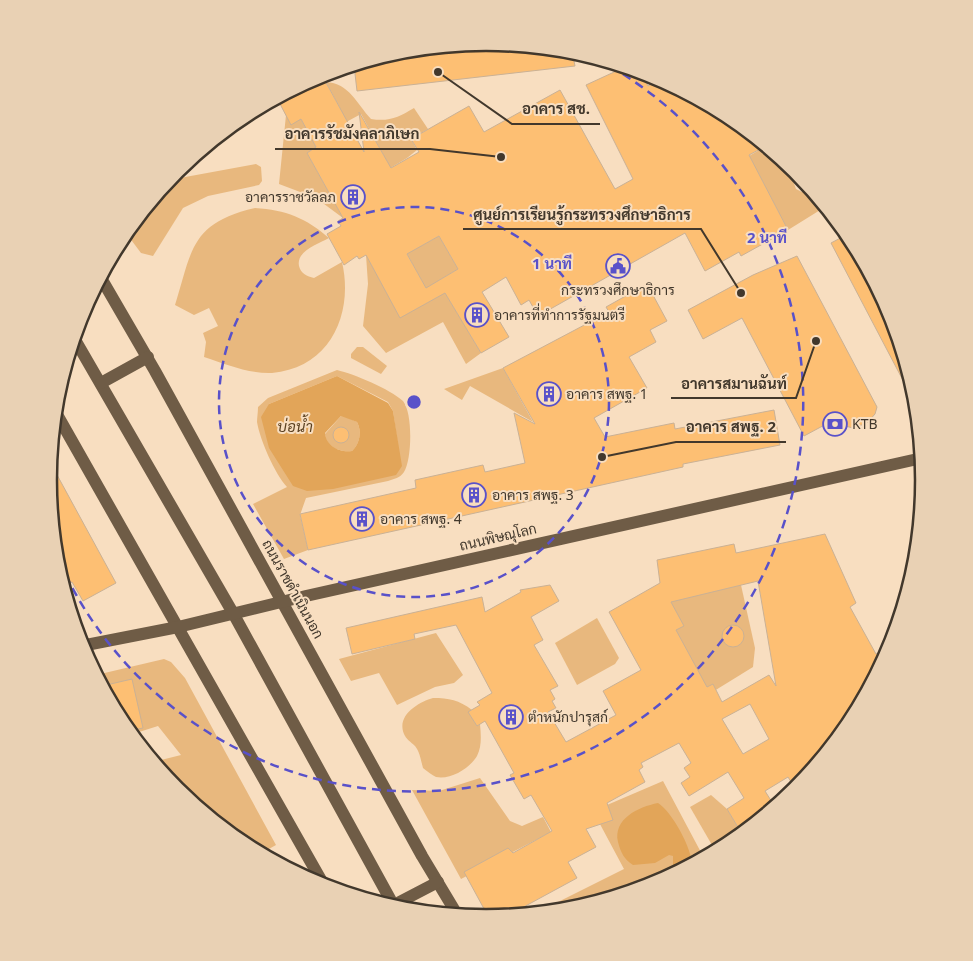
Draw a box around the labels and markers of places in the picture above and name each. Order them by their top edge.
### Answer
callout: อาคาร สช. [512,94,600,124]
callout: อาคารรัชมังคลาภิเษก [275,119,430,149]
building icon: อาคารราชวัลลภ [340,184,366,210]
place label: อาคารราชวัลลภ [245,187,336,206]
callout: ศูนย์การเรียนรู้กระทรวงศึกษาธิการ [463,199,701,229]
public building icon: กระทรวงศึกษาธิการ [605,253,631,279]
place label: กระทรวงศึกษาธิการ [561,280,675,299]
building icon: อาคารที่ทำการรัฐมนตรี [464,302,490,328]
place label: อาคารที่ทำการรัฐมนตรี [494,303,625,324]
callout: อาคารสมานฉันท์ [671,368,796,398]
building icon: อาคาร สพฐ. 1 [536,381,562,407]
place label: อาคาร สพฐ. 1 [566,384,648,403]
centre of rings [405,393,423,411]
bank icon: KTB [822,411,848,437]
callout: อาคาร สพฐ. 2 [676,412,786,442]
place label: KTB [852,414,878,433]
building icon: อาคาร สพฐ. 3 [461,482,487,508]
place label: อาคาร สพฐ. 3 [492,485,574,504]
building icon: อาคาร สพฐ. 4 [349,506,375,532]
place label: อาคาร สพฐ. 4 [380,509,462,528]
building icon: ตำหนักปารุสก์ [498,704,524,730]
place label: ตำหนักปารุสก์ [528,707,608,727]

